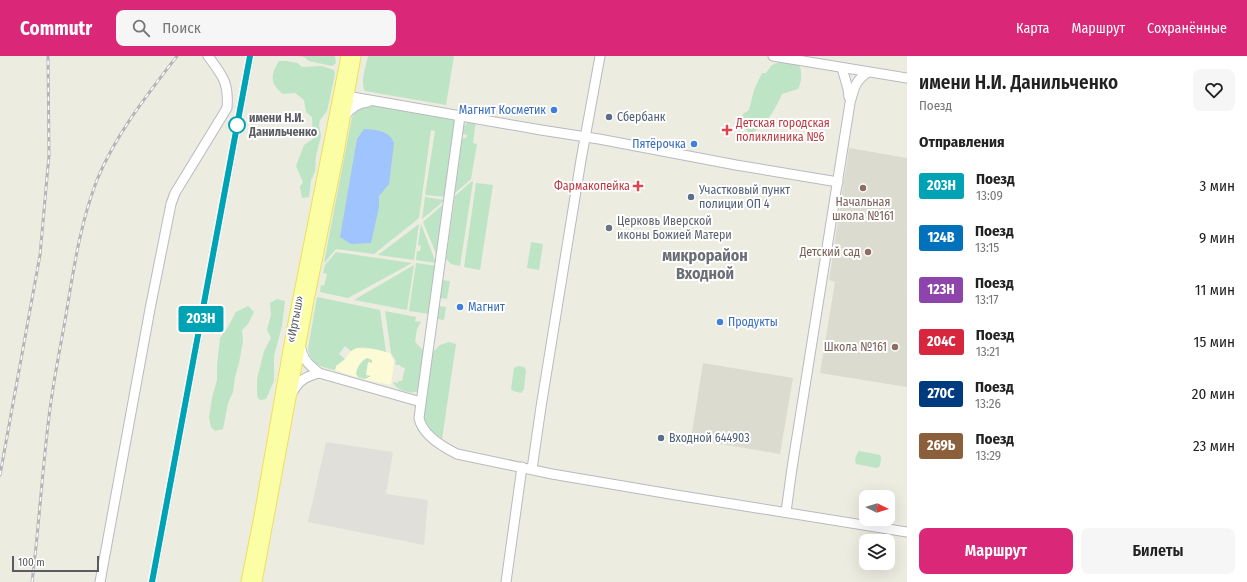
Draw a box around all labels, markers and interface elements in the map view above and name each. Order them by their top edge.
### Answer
search box [116,10,396,46]
text: Commutr [20,17,92,40]
icon: search [130,17,152,39]
text: Поиск [162,19,201,37]
text: Карта [1016,20,1049,37]
text: Маршрут [1071,20,1125,37]
text: Сохранённые [1147,20,1227,37]
button: heart [1193,69,1235,111]
text: имени Н.И. Данильченко [919,71,1118,94]
text: Поезд [919,98,952,113]
place label: Магнит Косметик [459,103,546,117]
marker: Магнит Косметик [549,105,559,115]
place label: Сбербанк [617,110,666,124]
place label: имени Н.И. Данильченко [248,111,318,139]
marker: Сбербанк [604,112,614,122]
marker: имени Н.И. Данильченко [228,116,246,134]
place label: Детская городская поликлиника №6 [735,116,830,144]
marker: Детская городская поликлиника №6 [721,124,733,136]
text: Отправления [919,133,1005,151]
place label: Пятёрочка [632,137,686,151]
marker: Пятёрочка [689,139,699,149]
text: Поезд [976,170,1015,188]
text: 203Н [927,177,956,194]
text: 3 мин [1200,177,1235,195]
place label: Фармакопейка [554,179,630,193]
marker: Фармакопейка [633,181,643,191]
place label: Участковый пункт полиции ОП 4 [698,183,790,211]
marker: Начальная школа №161 [858,183,868,193]
text: 13:09 [976,188,1003,203]
marker: Участковый пункт полиции ОП 4 [686,192,696,202]
place label: Начальная школа №161 [832,195,894,223]
place label: Церковь Иверской иконы Божией Матери [617,214,732,242]
text: Поезд [975,222,1014,240]
marker: Церковь Иверской иконы Божией Матери [604,223,614,233]
text: 124В [927,229,955,246]
text: 9 мин [1199,229,1235,247]
text: 13:15 [975,240,999,255]
place label: Детский сад [799,245,860,259]
district label: микрорайон Входной [662,246,748,283]
marker: Детский сад [863,247,873,257]
text: Поезд [975,274,1014,292]
text: 123Н [927,281,955,298]
text: 11 мин [1195,281,1235,299]
text: 13:17 [975,292,999,307]
street label: «Иртыш» [284,294,306,344]
place label: Магнит [468,300,505,314]
marker: Магнит [455,302,465,312]
line badge: 203Н [173,306,229,332]
text: 203Н [186,310,216,327]
place label: Продукты [728,315,778,329]
marker: Продукты [715,317,725,327]
text: Поезд [976,326,1014,344]
text: 204С [927,333,956,350]
text: 15 мин [1194,333,1235,351]
place label: Школа №161 [824,340,887,354]
marker: Школа №161 [890,342,900,352]
text: 13:21 [976,344,1000,359]
text: Поезд [975,378,1014,396]
text: 270С [927,385,955,402]
text: 20 мин [1192,385,1235,403]
text: 13:26 [975,396,1001,411]
text: Поезд [975,430,1014,448]
place label: Входной 644903 [669,431,750,445]
marker: Входной 644903 [656,433,666,443]
text: 269Ь [927,437,955,454]
text: 23 мин [1193,437,1235,455]
text: 13:29 [975,448,1001,463]
north arrow [859,490,895,526]
map controls [859,490,895,570]
button: Маршрут [919,528,1073,574]
button: Билеты [1081,528,1235,574]
button: layers [859,534,895,570]
scale bar [12,554,99,573]
text: 100 m [18,556,45,569]

